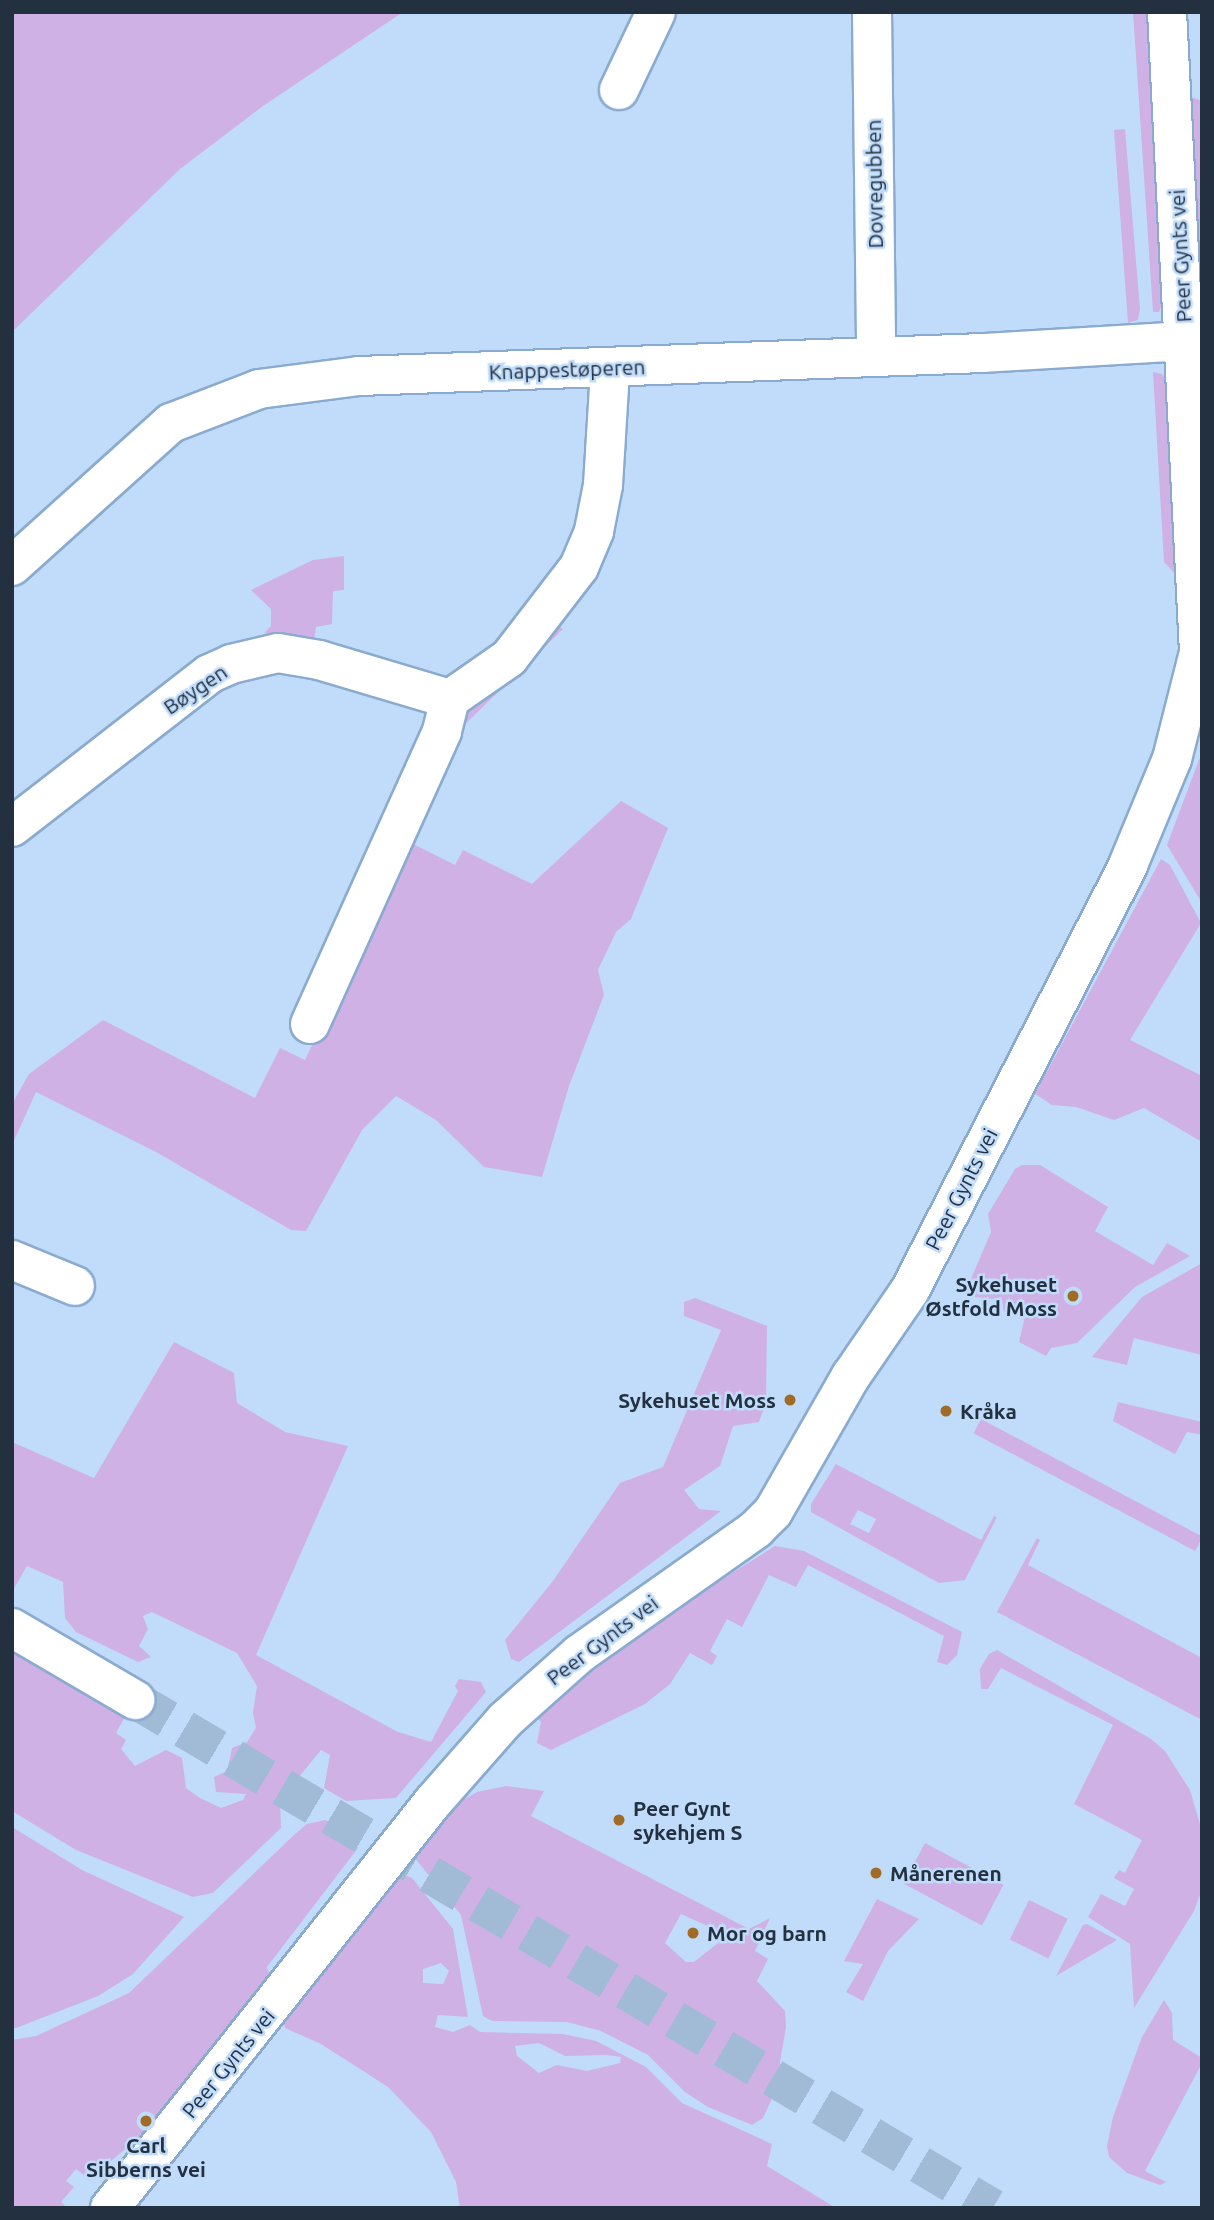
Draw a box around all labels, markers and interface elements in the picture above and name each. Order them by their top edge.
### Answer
street label: Dovregubben [860,119,888,249]
street label: Peer Gynts vei [1164,189,1196,323]
street label: Knappestøperen [488,354,646,384]
street label: Bøygen [158,659,232,719]
street label: Peer Gynts vei [920,1124,1002,1254]
place label: Sykehuset Østfold Moss [925,1271,1057,1321]
marker: Sykehuset Østfold Moss [1063,1286,1083,1306]
place label: Sykehuset Moss [618,1387,776,1413]
marker: Sykehuset Moss [782,1392,798,1408]
place label: Kråka [960,1398,1017,1424]
marker: Kråka [938,1403,954,1419]
street label: Peer Gynts vei [541,1590,663,1690]
place label: Peer Gynt sykehjem S [633,1795,743,1845]
marker: Peer Gynt sykehjem S [611,1812,627,1828]
place label: Månerenen [890,1860,1002,1886]
marker: Månerenen [868,1865,884,1881]
place label: Mor og barn [707,1920,827,1946]
marker: Mor og barn [685,1925,701,1941]
street label: Peer Gynts vei [176,2003,280,2123]
marker: Carl Sibberns vei [138,2113,154,2129]
place label: Carl Sibberns vei [86,2132,206,2182]

